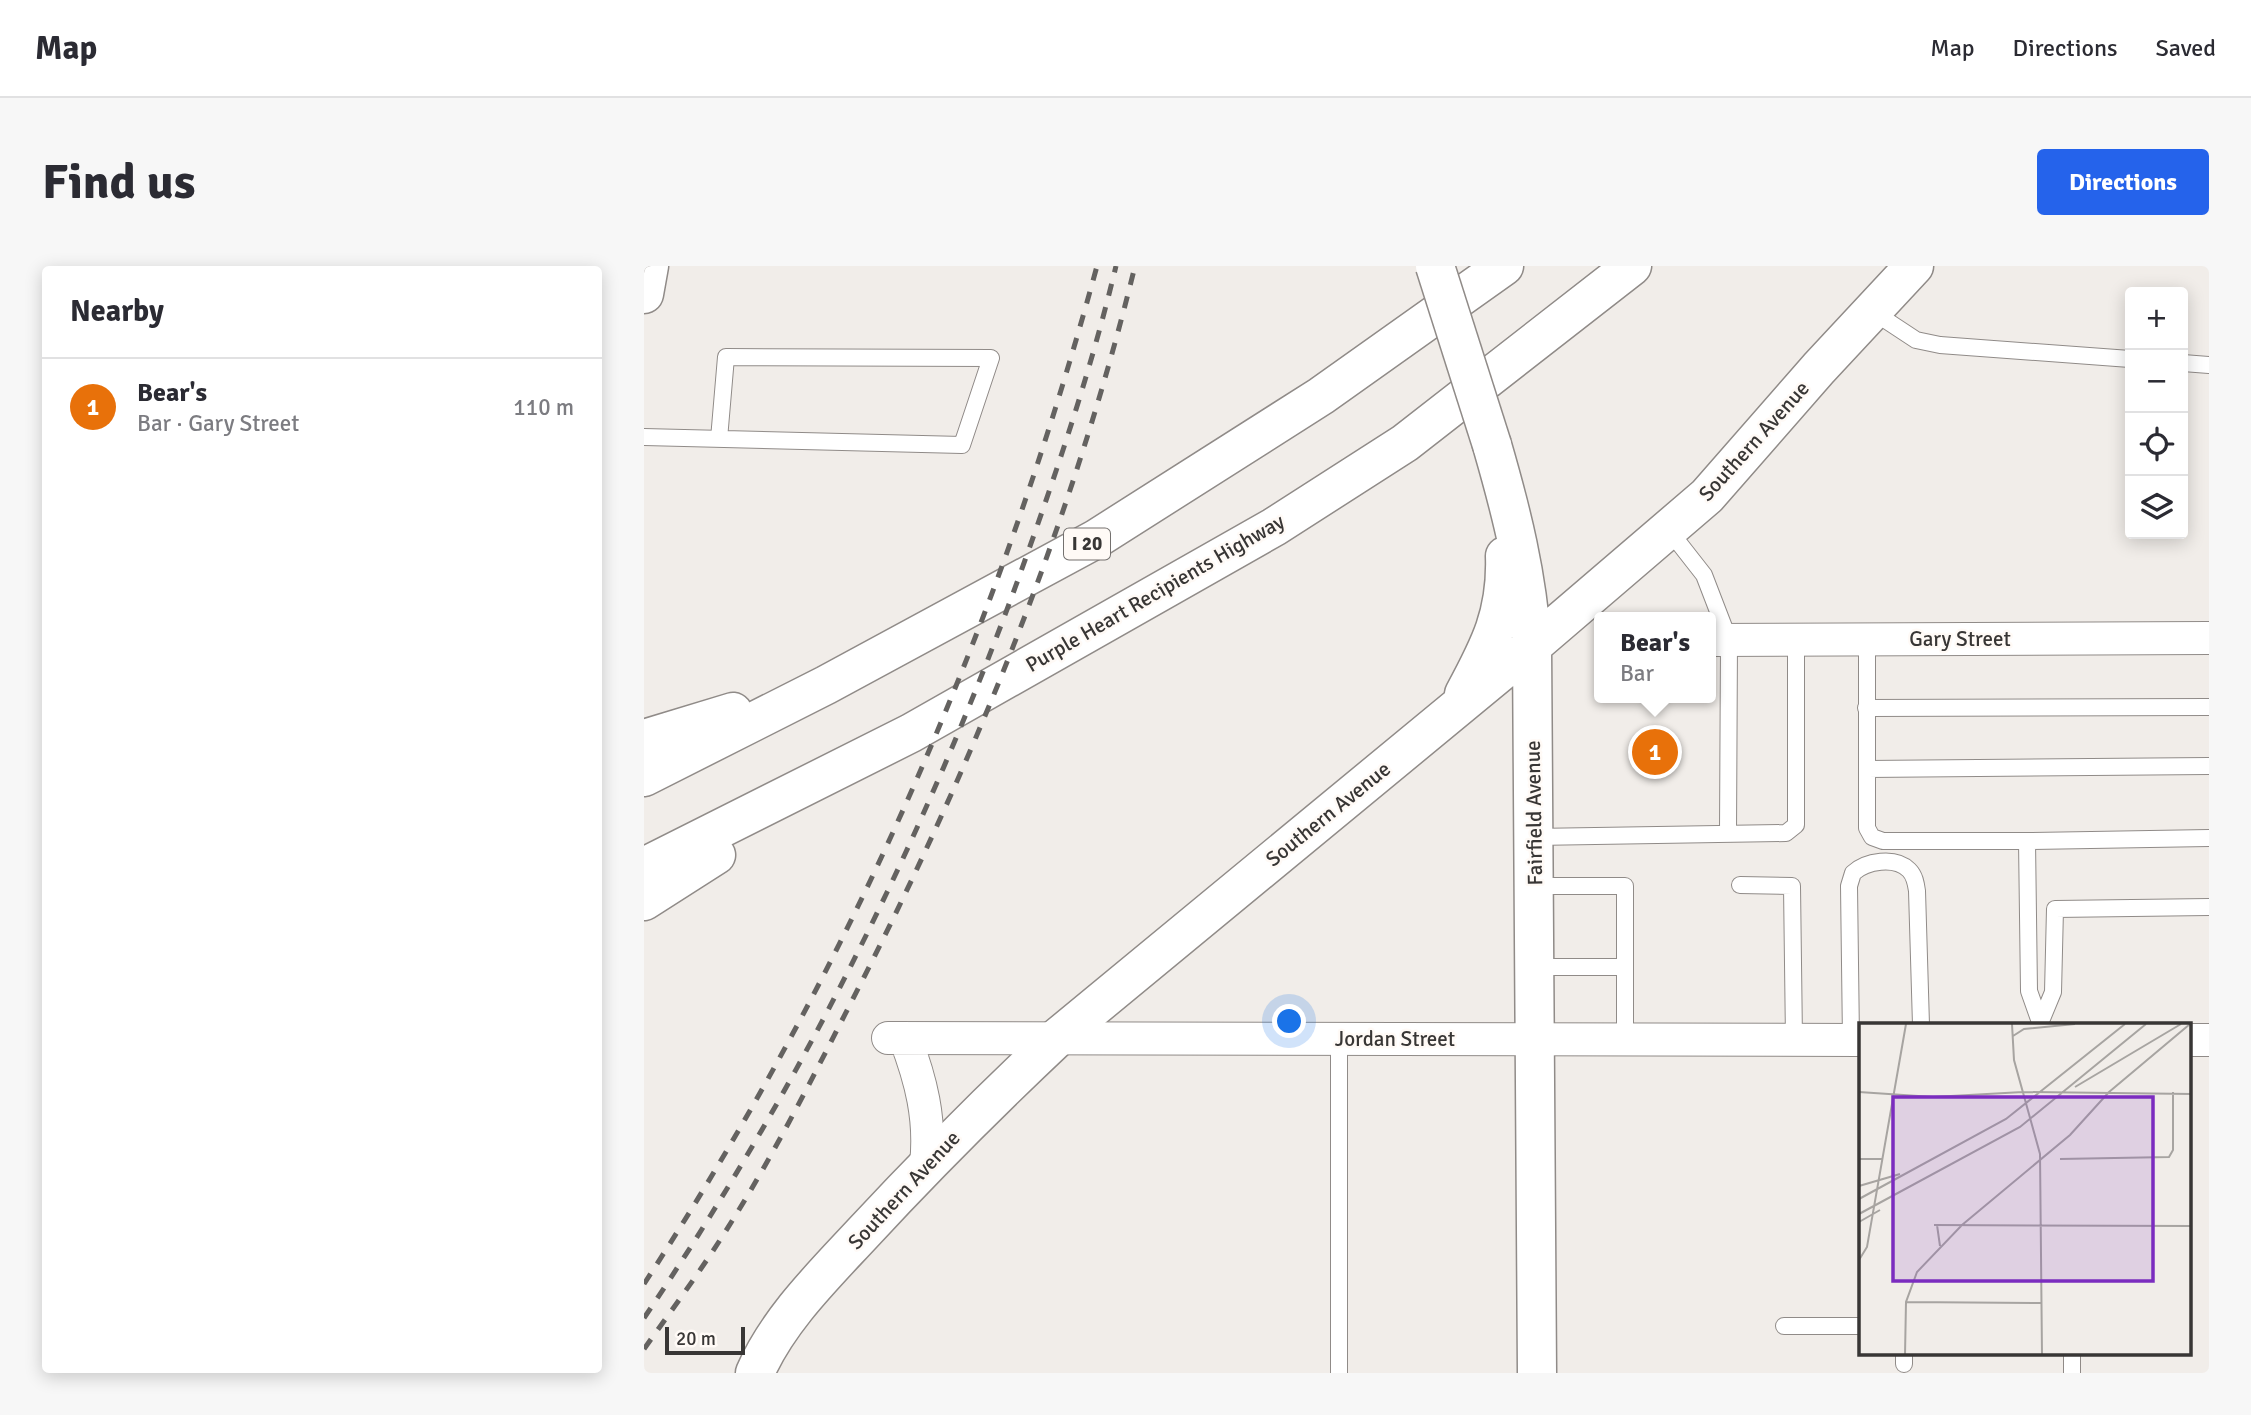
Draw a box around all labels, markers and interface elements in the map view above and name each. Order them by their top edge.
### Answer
text: Map [35,28,97,69]
text: Map [1930,33,1975,63]
text: Directions [2013,33,2118,63]
text: Saved [2156,33,2216,63]
button: Directions [2037,149,2209,215]
text: Find us [42,152,195,212]
map controls [2125,287,2188,539]
button: + [2125,287,2188,350]
text: Nearby [70,293,164,330]
button: − [2125,350,2188,413]
street label: Southern Avenue [1693,375,1815,507]
text: Bear's [137,377,207,409]
text: 1 [87,393,99,422]
text: 110 m [513,393,574,422]
text: Bar · Gary Street [137,409,299,438]
button: locate [2125,413,2188,476]
button: layers [2125,476,2188,539]
street label: Purple Heart Recipients Highway [1021,508,1289,678]
road number: I 20 [1064,528,1110,560]
popup [1594,612,1716,703]
street label: Gary Street [1909,626,2011,652]
text: Bear's [1620,627,1690,659]
text: Bar [1620,659,1654,688]
pin: 1 [1632,726,1678,778]
street label: Fairfield Avenue [1520,740,1548,886]
street label: Southern Avenue [1260,756,1396,872]
your location [1272,1004,1306,1038]
inset map [1859,1023,2192,1356]
street label: Jordan Street [1335,1026,1455,1052]
street label: Southern Avenue [842,1125,966,1255]
scale bar [665,1324,746,1356]
text: 20 m [676,1327,716,1351]

